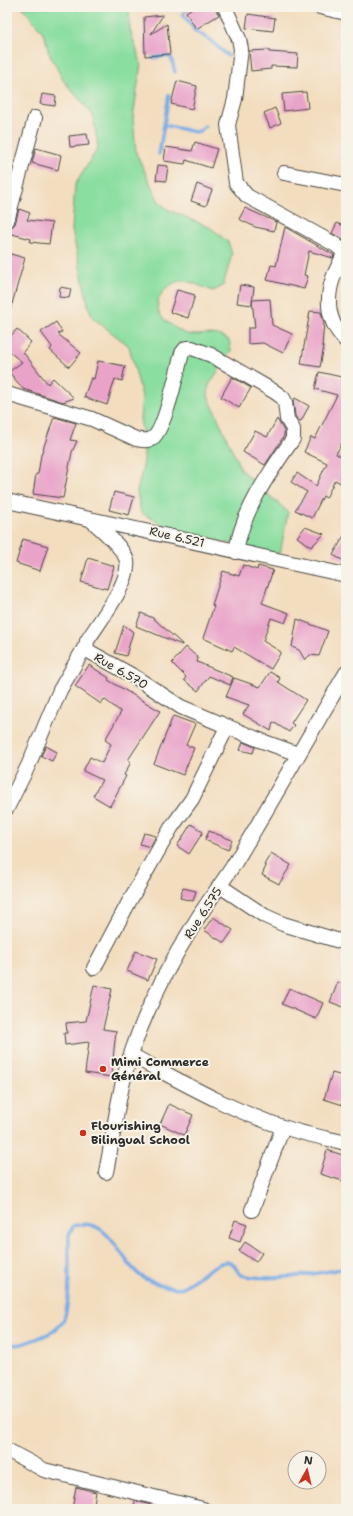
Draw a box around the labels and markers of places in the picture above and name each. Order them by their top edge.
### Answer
place label: Mimi Commerce Général [111,1054,209,1084]
marker: Mimi Commerce Général [98,1064,108,1074]
place label: Flourishing Bilingual School [91,1118,190,1148]
marker: Flourishing Bilingual School [78,1128,88,1138]

